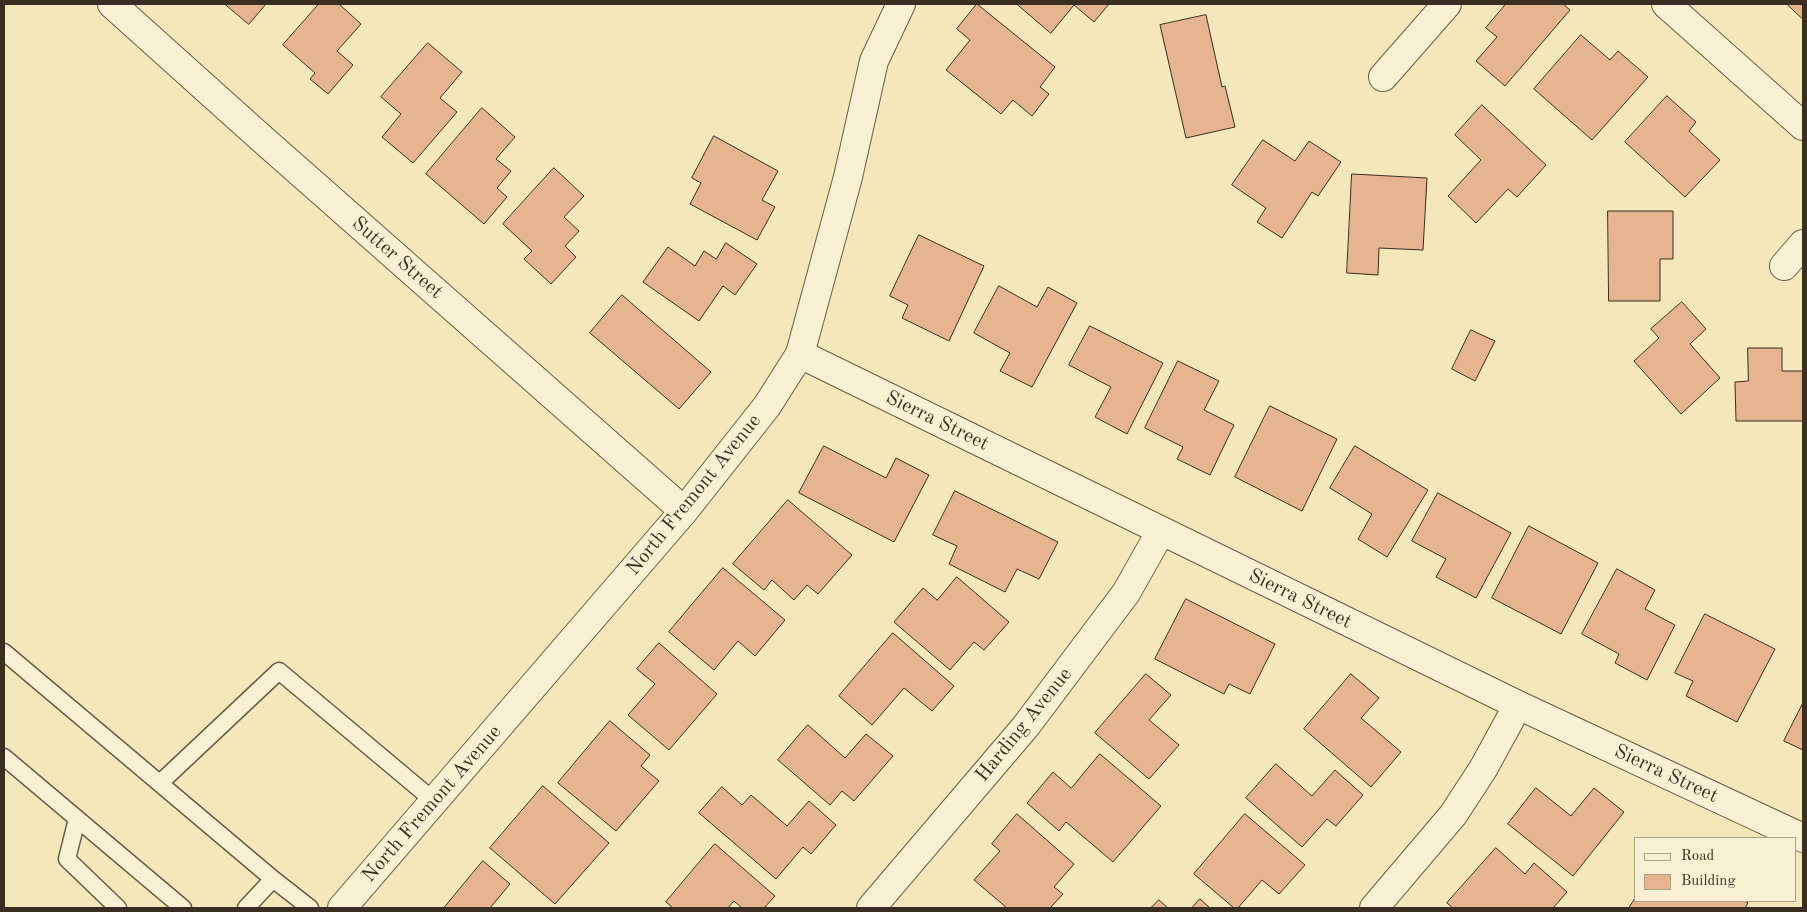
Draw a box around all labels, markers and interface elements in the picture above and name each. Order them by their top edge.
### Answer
street label: Sutter Street [346,212,448,304]
street label: Sierra Street [881,386,993,456]
street label: North Fremont Avenue [622,409,766,581]
street label: Sierra Street [1244,564,1356,634]
street label: Harding Avenue [970,663,1078,787]
street label: North Fremont Avenue [357,720,507,888]
street label: Sierra Street [1610,739,1722,809]
legend [1634,837,1797,902]
text: Road [1681,849,1714,864]
text: Building [1681,874,1736,889]

